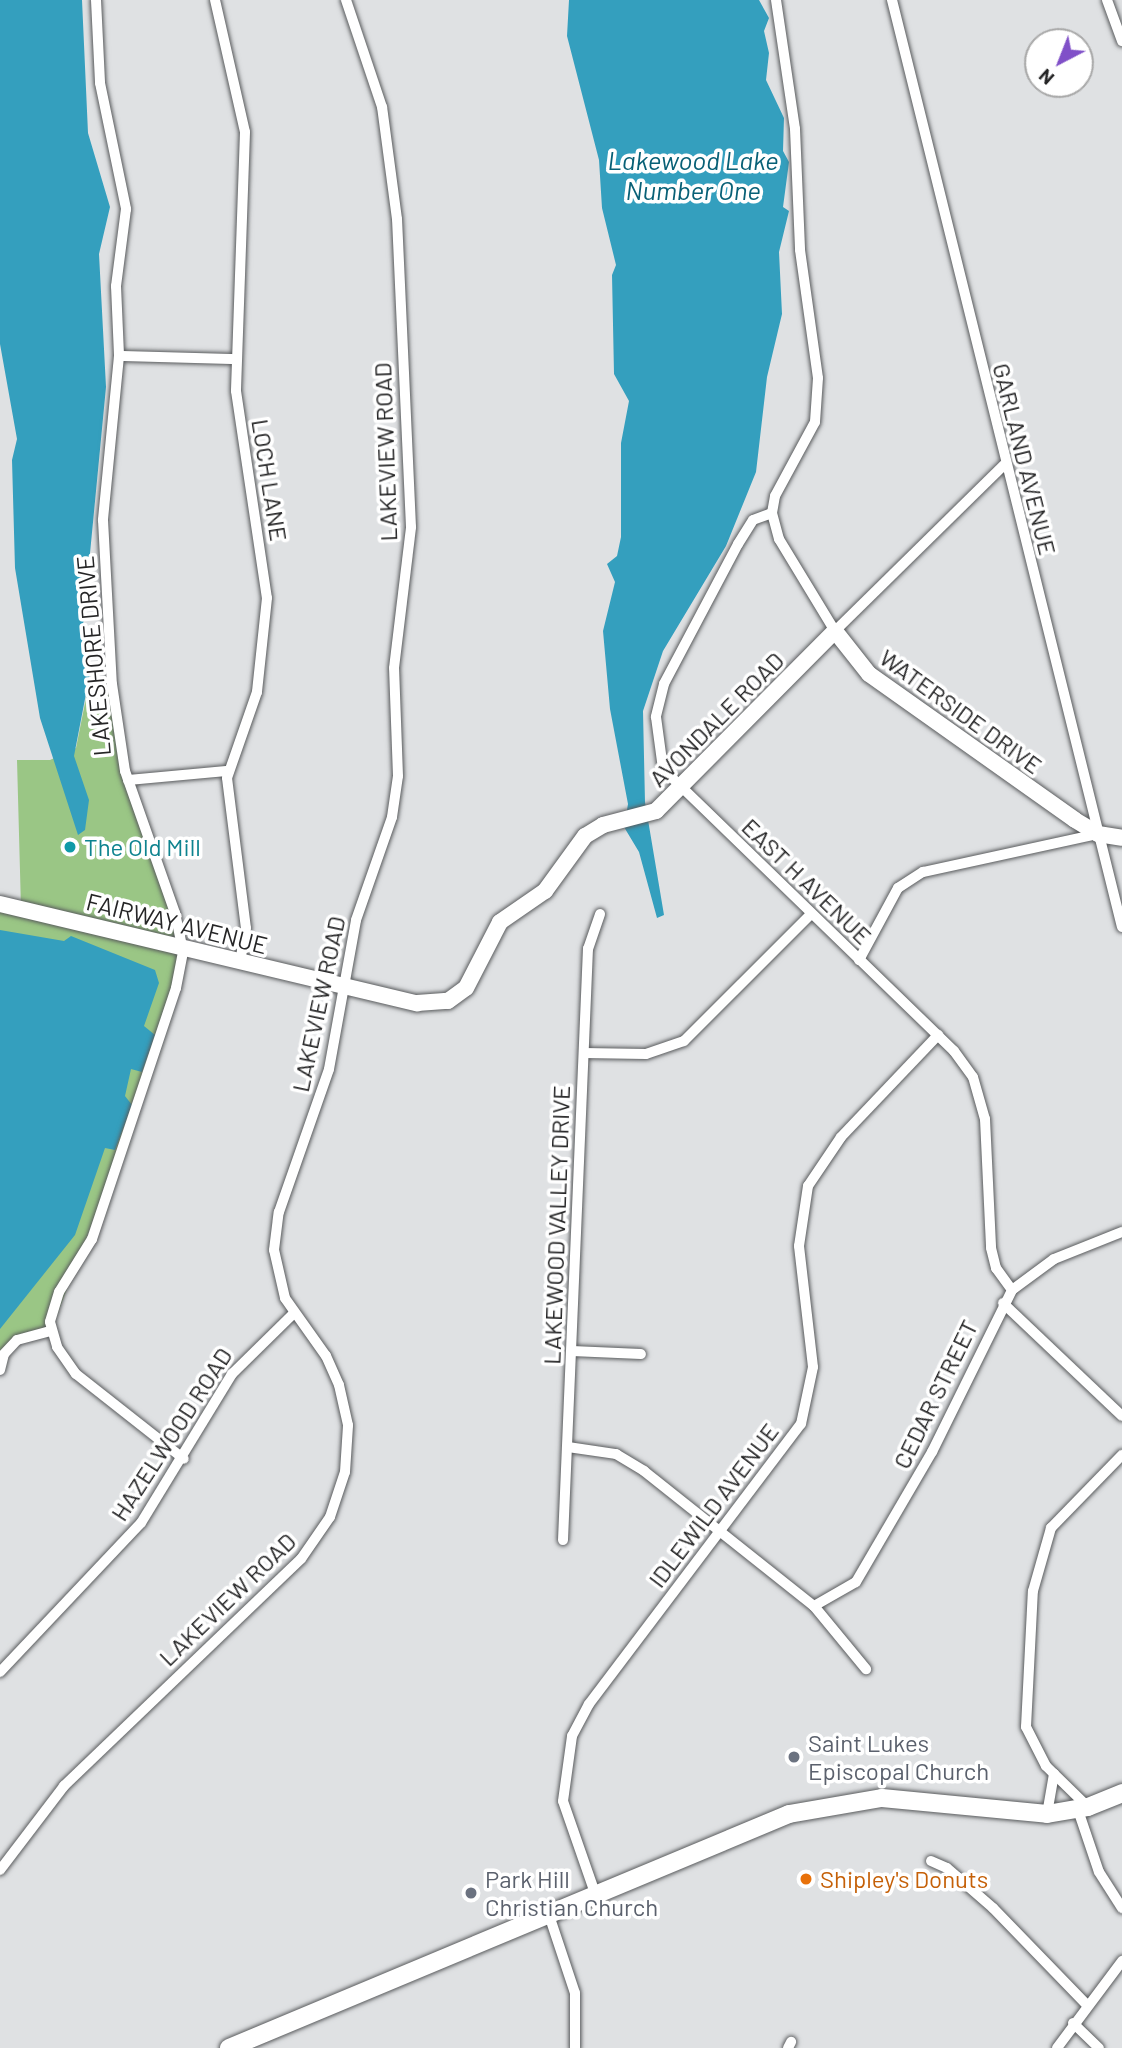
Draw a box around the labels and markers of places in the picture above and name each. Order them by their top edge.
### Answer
place label: The Old Mill [84,833,201,861]
marker: The Old Mill [62,839,78,855]
place label: Saint Lukes Episcopal Church [808,1729,989,1785]
marker: Saint Lukes Episcopal Church [786,1749,802,1765]
place label: Park Hill Christian Church [485,1865,658,1921]
place label: Shipley's Donuts [820,1865,988,1893]
marker: Shipley's Donuts [798,1871,814,1887]
marker: Park Hill Christian Church [463,1885,479,1901]

